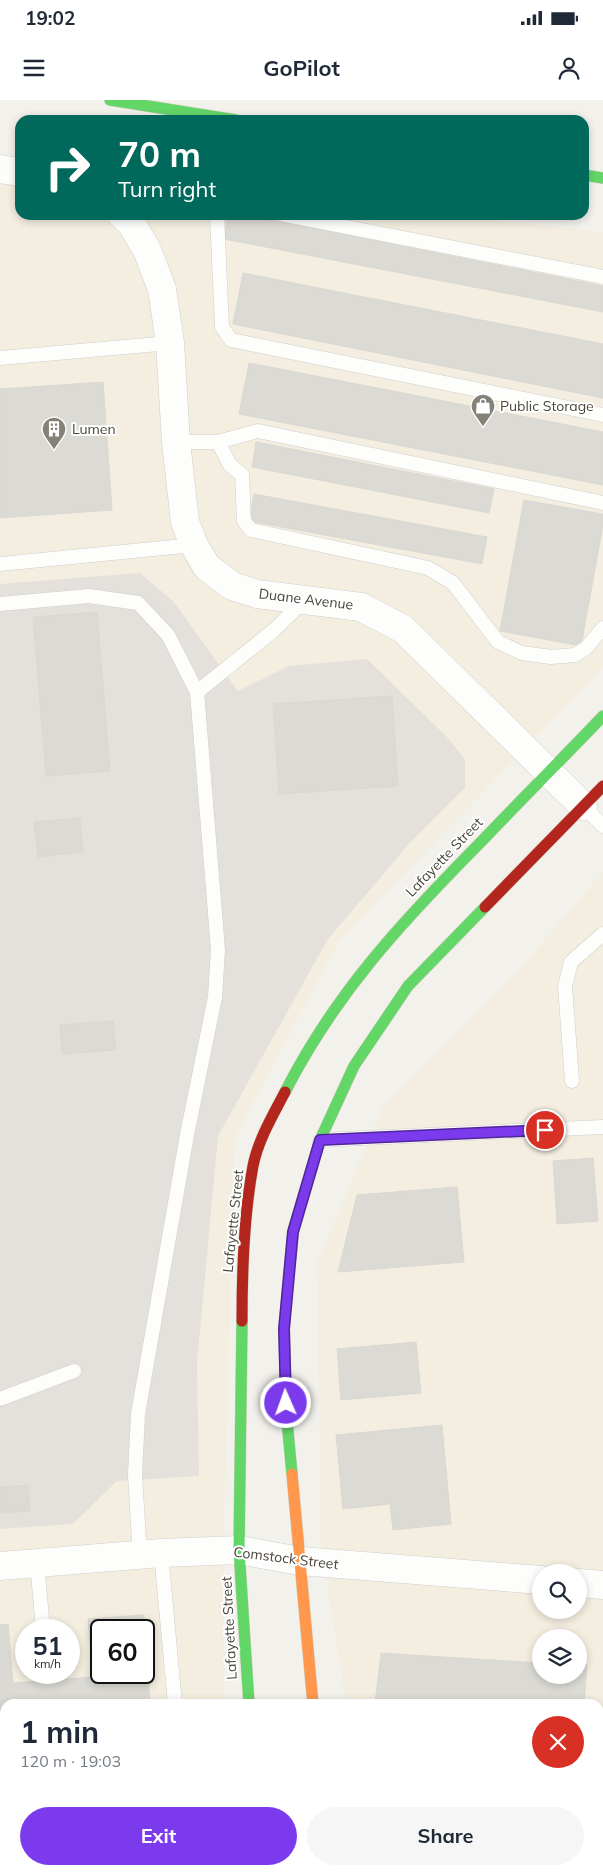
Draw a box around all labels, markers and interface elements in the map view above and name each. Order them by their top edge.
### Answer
text: 19:02 [25,6,75,30]
icon: menu [20,54,48,82]
text: GoPilot [263,54,340,82]
icon: person [555,54,583,82]
text: 70 m [118,132,201,176]
icon: right [35,135,100,200]
text: Turn right [118,175,216,203]
shop icon: Public Storage [470,393,496,427]
place label: Public Storage [500,397,594,415]
building icon: Lumen [41,416,67,450]
place label: Lumen [72,420,116,438]
street label: Duane Avenue [258,584,354,614]
street label: Lafayette Street [402,813,486,900]
pin [524,1109,566,1151]
icon: arrive [531,1116,559,1144]
street label: Lafayette Street [219,1168,247,1273]
position arrow [259,1376,311,1428]
street label: Comstock Street [232,1543,340,1573]
map controls [532,1564,587,1684]
button: search [532,1564,587,1619]
street label: Lafayette Street [217,1576,241,1680]
speed limit sign: 60 [90,1619,155,1684]
button: layers [532,1629,587,1684]
text: 51 [32,1630,63,1661]
text: km/h [34,1656,61,1671]
text: 1 min [20,1713,99,1751]
button: close [532,1716,584,1768]
text: 120 m · 19:03 [20,1751,121,1771]
button: Exit [20,1807,297,1865]
button: Share [307,1807,584,1865]

